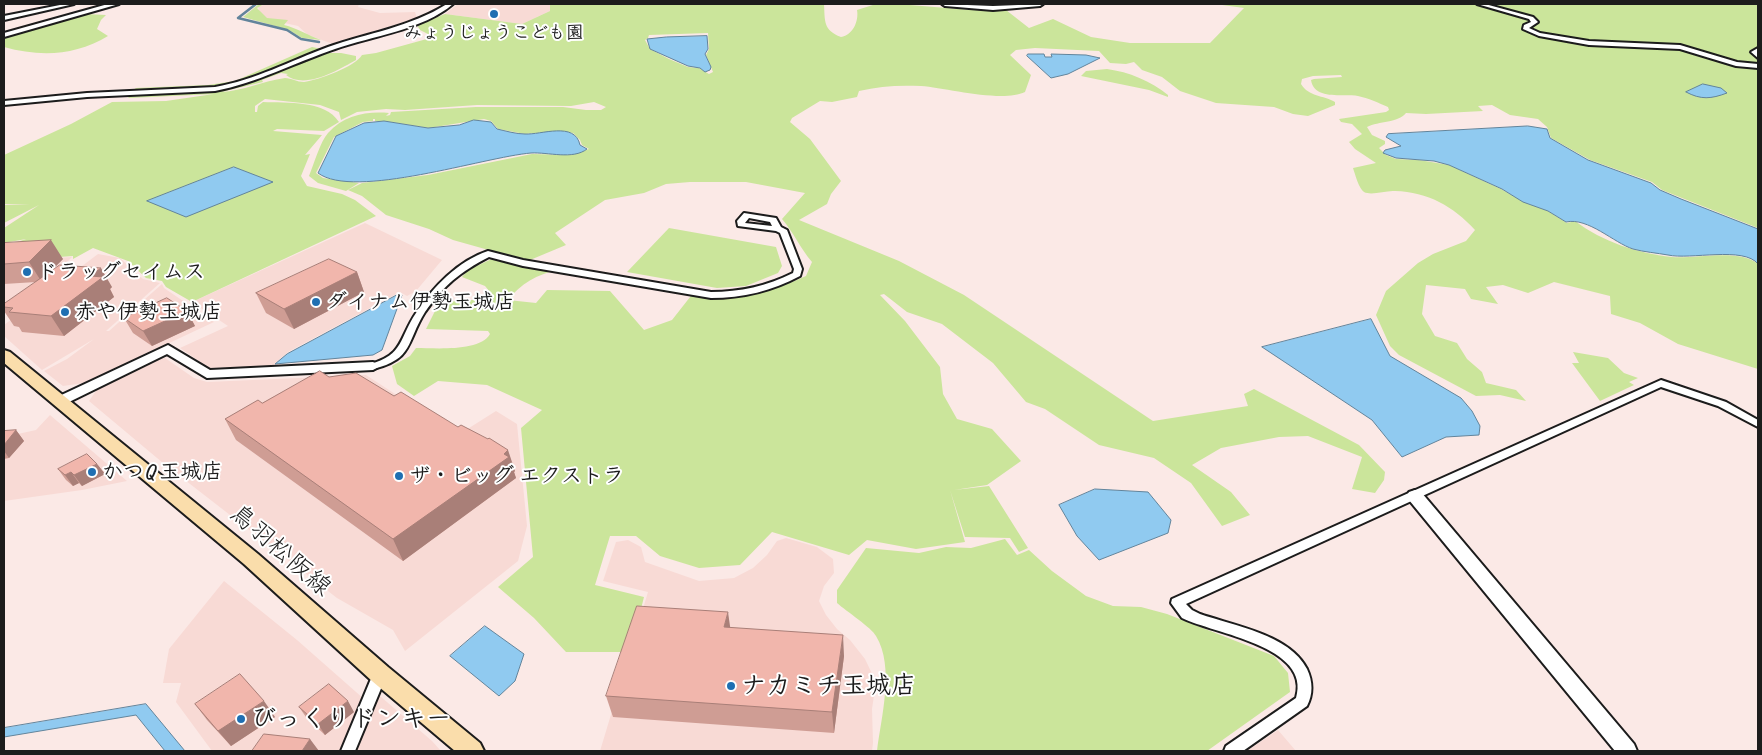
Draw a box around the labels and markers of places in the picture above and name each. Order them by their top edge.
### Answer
marker: みょうじょうこども園 [488,8,500,20]
place label: みょうじょうこども園 [404,22,584,44]
place label: ドラッグセイムス [37,259,205,285]
marker: ドラッグセイムス [21,266,33,278]
place label: ダイナム伊勢玉城店 [326,289,515,315]
marker: ダイナム伊勢玉城店 [310,296,322,308]
place label: 赤や伊勢玉城店 [75,299,222,325]
marker: 赤や伊勢玉城店 [59,306,71,318]
place label: かつQ 玉城店 [102,459,222,485]
place label: ザ・ビッグ エクストラ [409,463,624,489]
marker: かつQ 玉城店 [86,466,98,478]
marker: ザ・ビッグ エクストラ [393,470,405,482]
place label: ナカミチ玉城店 [741,671,916,701]
marker: ナカミチ玉城店 [725,680,737,692]
place label: びっくりドンキー [251,704,451,734]
marker: びっくりドンキー [235,713,247,725]

